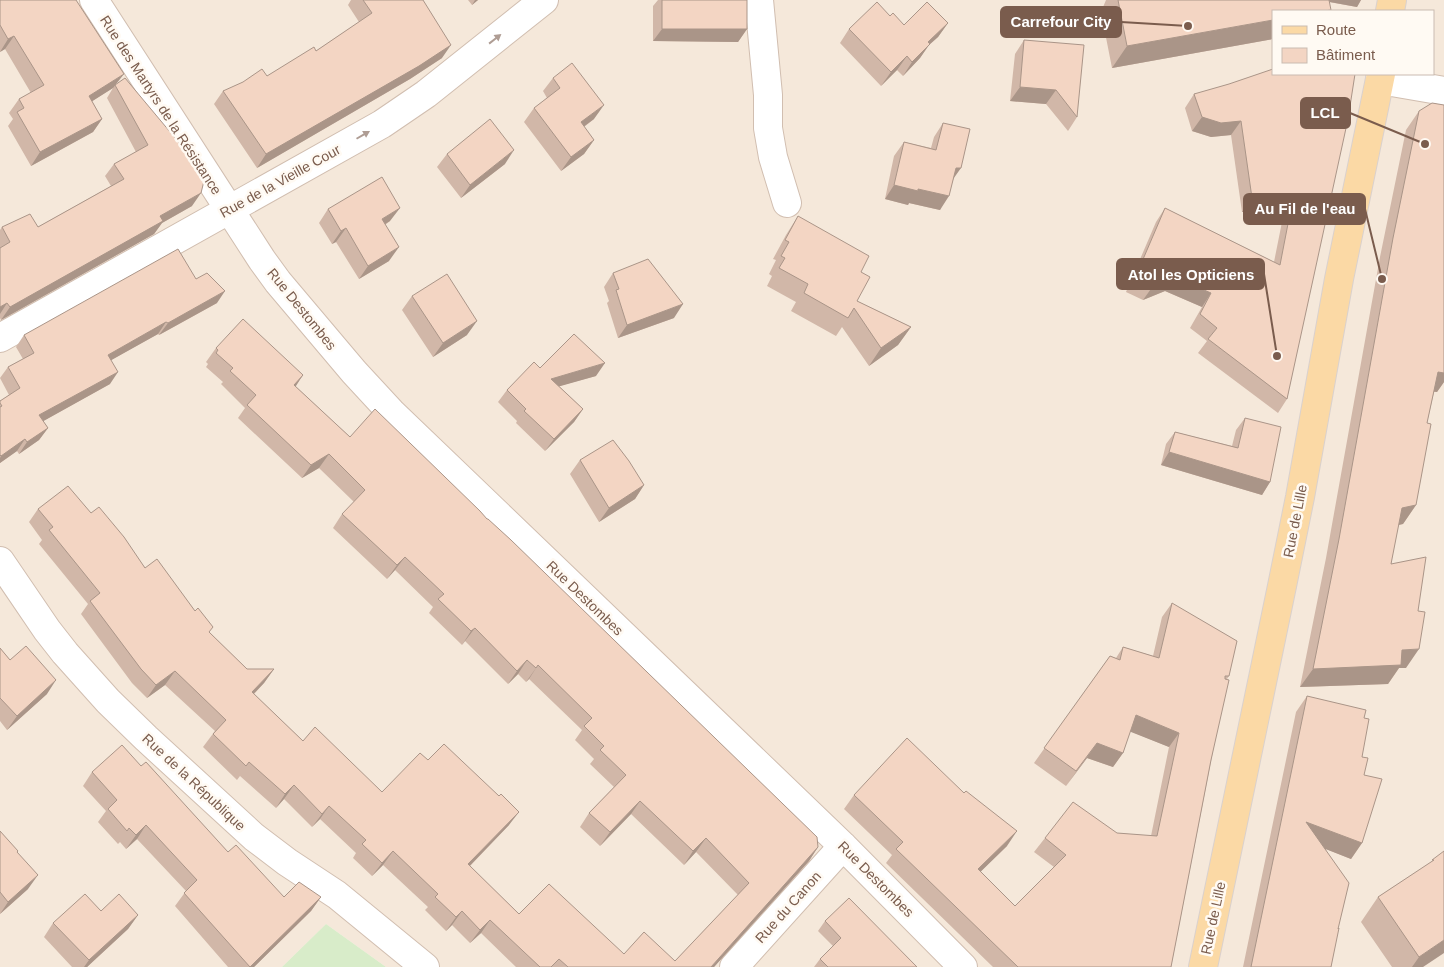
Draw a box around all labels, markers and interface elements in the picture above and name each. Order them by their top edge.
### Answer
callout: Carrefour City [1001,7,1121,37]
legend [1272,10,1434,75]
street label: Rue des Martyrs de la Résistance [97,13,225,198]
text: Carrefour City [1011,13,1112,30]
text: Route [1316,21,1356,38]
one-way arrow [488,34,501,45]
text: Bâtiment [1316,46,1376,63]
callout: LCL [1301,98,1350,128]
text: LCL [1310,104,1340,121]
one-way arrow [357,130,370,139]
street label: Rue de la Vieille Cour [217,141,343,221]
callout: Au Fil de l'eau [1244,194,1365,224]
text: Au Fil de l'eau [1254,200,1356,217]
callout: Atol les Opticiens [1117,259,1264,289]
street label: Rue Destombes [264,265,340,353]
text: Atol les Opticiens [1128,266,1254,283]
street label: Rue de Lille [1280,483,1310,559]
street label: Rue Destombes [543,557,627,639]
street label: Rue de la République [139,730,249,834]
street label: Rue Destombes [835,838,917,920]
street label: Rue du Canon [752,868,824,946]
street label: Rue de Lille [1197,880,1229,956]

